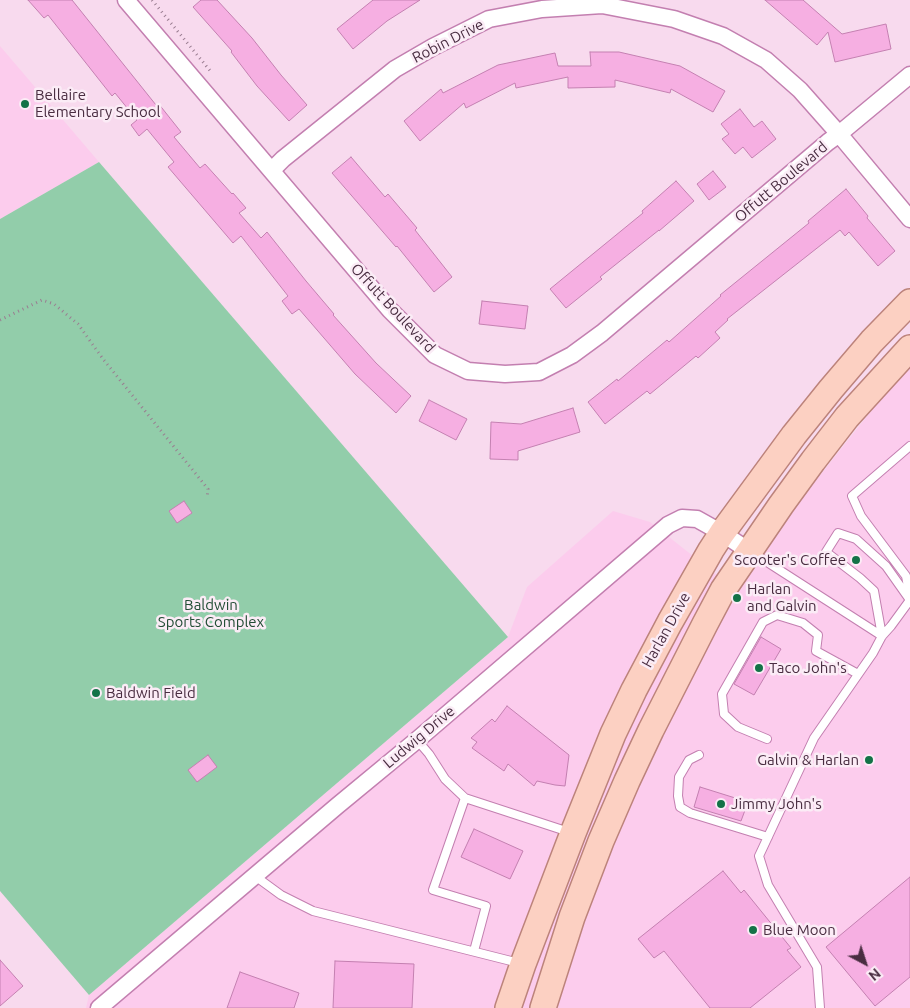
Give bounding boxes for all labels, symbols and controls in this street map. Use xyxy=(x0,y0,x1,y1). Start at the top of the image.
street label: Robin Drive xyxy=(409,15,487,67)
place label: Bellaire Elementary School xyxy=(35,86,161,121)
marker: Bellaire Elementary School xyxy=(19,98,31,110)
street label: Offutt Boulevard xyxy=(731,138,831,226)
street label: Offutt Boulevard xyxy=(347,260,439,356)
place label: Scooter's Coffee xyxy=(734,551,846,569)
marker: Scooter's Coffee xyxy=(850,554,862,566)
place label: Harlan and Galvin xyxy=(747,580,817,615)
street label: Harlan Drive xyxy=(638,589,694,671)
marker: Harlan and Galvin xyxy=(731,592,743,604)
park label: Baldwin Sports Complex xyxy=(158,596,264,631)
place label: Taco John's xyxy=(769,659,847,677)
marker: Taco John's xyxy=(753,662,765,674)
place label: Baldwin Field xyxy=(106,684,196,702)
marker: Baldwin Field xyxy=(90,687,102,699)
street label: Ludwig Drive xyxy=(380,702,458,772)
place label: Galvin & Harlan xyxy=(757,751,859,769)
marker: Galvin & Harlan xyxy=(863,754,875,766)
place label: Jimmy John's xyxy=(731,795,822,813)
marker: Jimmy John's xyxy=(715,798,727,810)
place label: Blue Moon xyxy=(763,921,836,939)
marker: Blue Moon xyxy=(747,924,759,936)
north arrow xyxy=(840,938,890,988)
text: N xyxy=(866,965,884,984)

